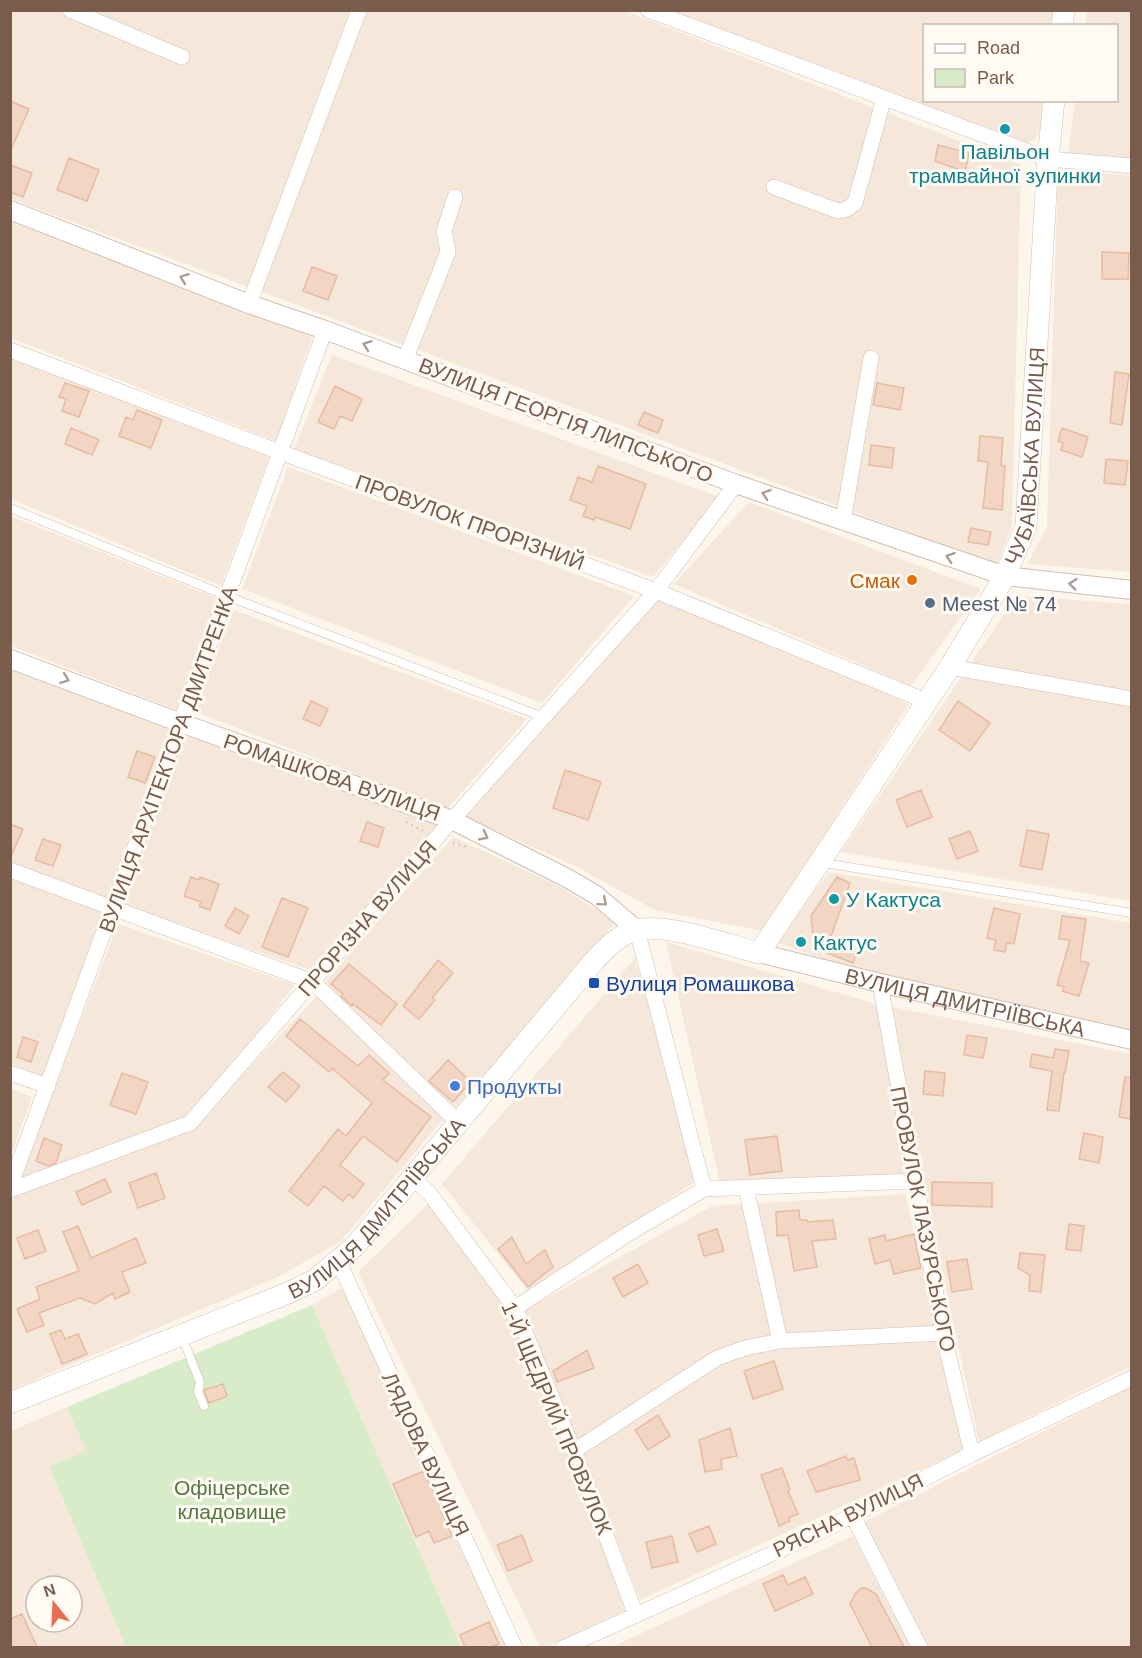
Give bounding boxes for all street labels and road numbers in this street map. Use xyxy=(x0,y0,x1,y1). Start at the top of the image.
street label: ЧУБАЇВСЬКА ВУЛИЦЯ xyxy=(1000,346,1048,568)
street label: ВУЛИЦЯ ГЕОРГІЯ ЛИПСЬКОГО xyxy=(416,353,716,487)
street label: ПРОВУЛОК ПРОРІЗНИЙ xyxy=(352,470,588,574)
street label: ВУЛИЦЯ АРХІТЕКТОРА ДМИТРЕНКА xyxy=(94,583,242,935)
street label: РОМАШКОВА ВУЛИЦЯ xyxy=(221,729,443,825)
street label: ПРОРІЗНА ВУЛИЦЯ xyxy=(293,836,441,1000)
street label: ВУЛИЦЯ ДМИТРІЇВСЬКА xyxy=(843,963,1087,1041)
street label: ПРОВУЛОК ЛАЗУРСЬКОГО xyxy=(886,1084,960,1354)
street label: ВУЛИЦЯ ДМИТРІЇВСЬКА xyxy=(284,1113,469,1303)
street label: 1-Й ЩЕДРИЙ ПРОВУЛОК xyxy=(497,1298,617,1539)
street label: ЛЯДОВА ВУЛИЦЯ xyxy=(378,1368,474,1540)
street label: РЯСНА ВУЛИЦЯ xyxy=(769,1469,927,1561)

